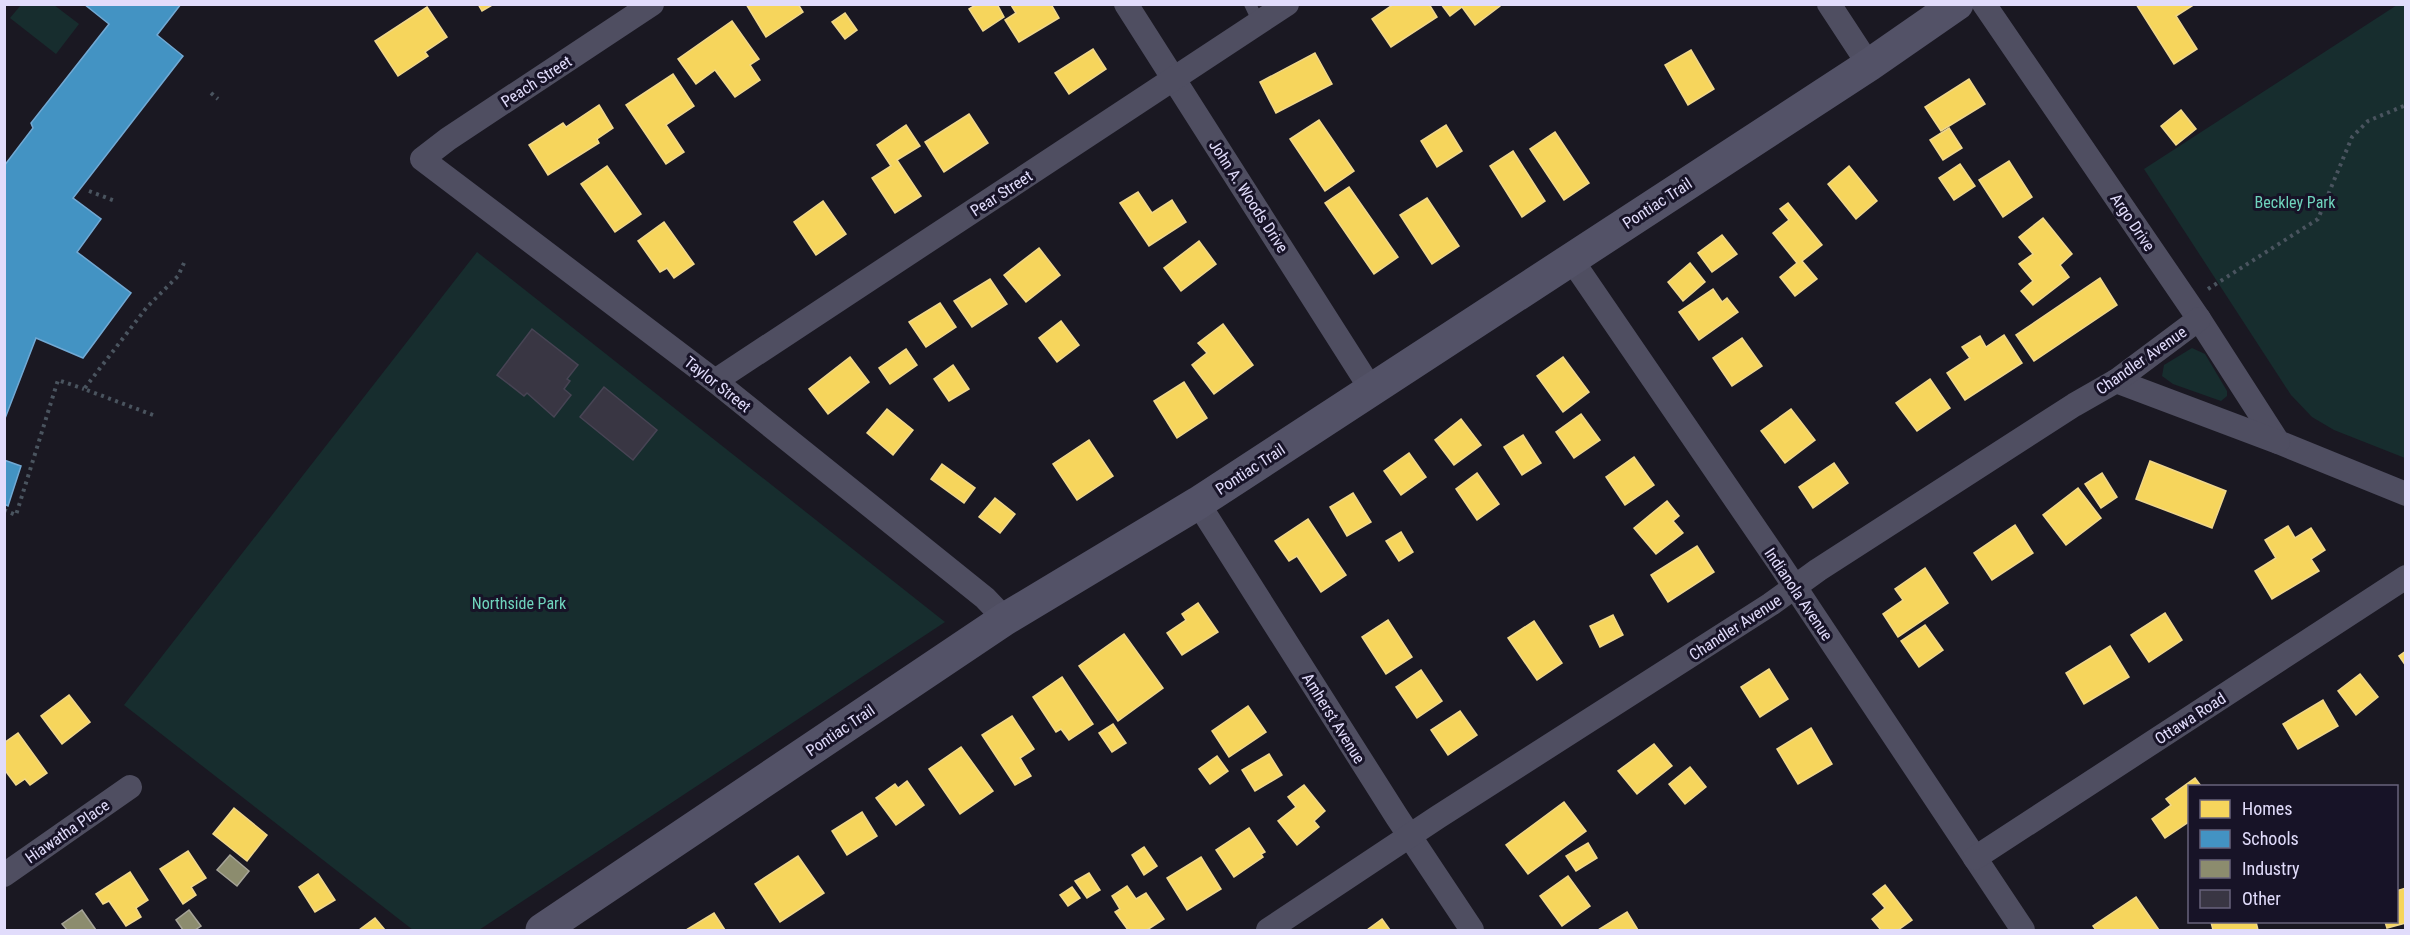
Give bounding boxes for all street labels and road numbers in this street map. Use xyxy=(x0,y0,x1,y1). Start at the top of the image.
street label: Peach Street xyxy=(497,51,575,111)
street label: John A. Woods Drive xyxy=(1205,136,1292,256)
street label: Pear Street xyxy=(967,166,1036,220)
street label: Pontiac Trail xyxy=(1619,174,1695,233)
street label: Argo Drive xyxy=(2106,190,2159,255)
street label: Chandler Avenue xyxy=(2092,322,2190,399)
street label: Taylor Street xyxy=(681,352,755,416)
street label: Pontiac Trail xyxy=(1212,440,1288,499)
street label: Indianola Avenue xyxy=(1761,544,1837,644)
street label: Chandler Avenue xyxy=(1686,591,1785,664)
street label: Amherst Avenue xyxy=(1298,669,1369,767)
street label: Ottawa Road xyxy=(2151,689,2229,748)
street label: Pontiac Trail xyxy=(802,701,878,760)
street label: Hiawatha Place xyxy=(22,795,113,867)

